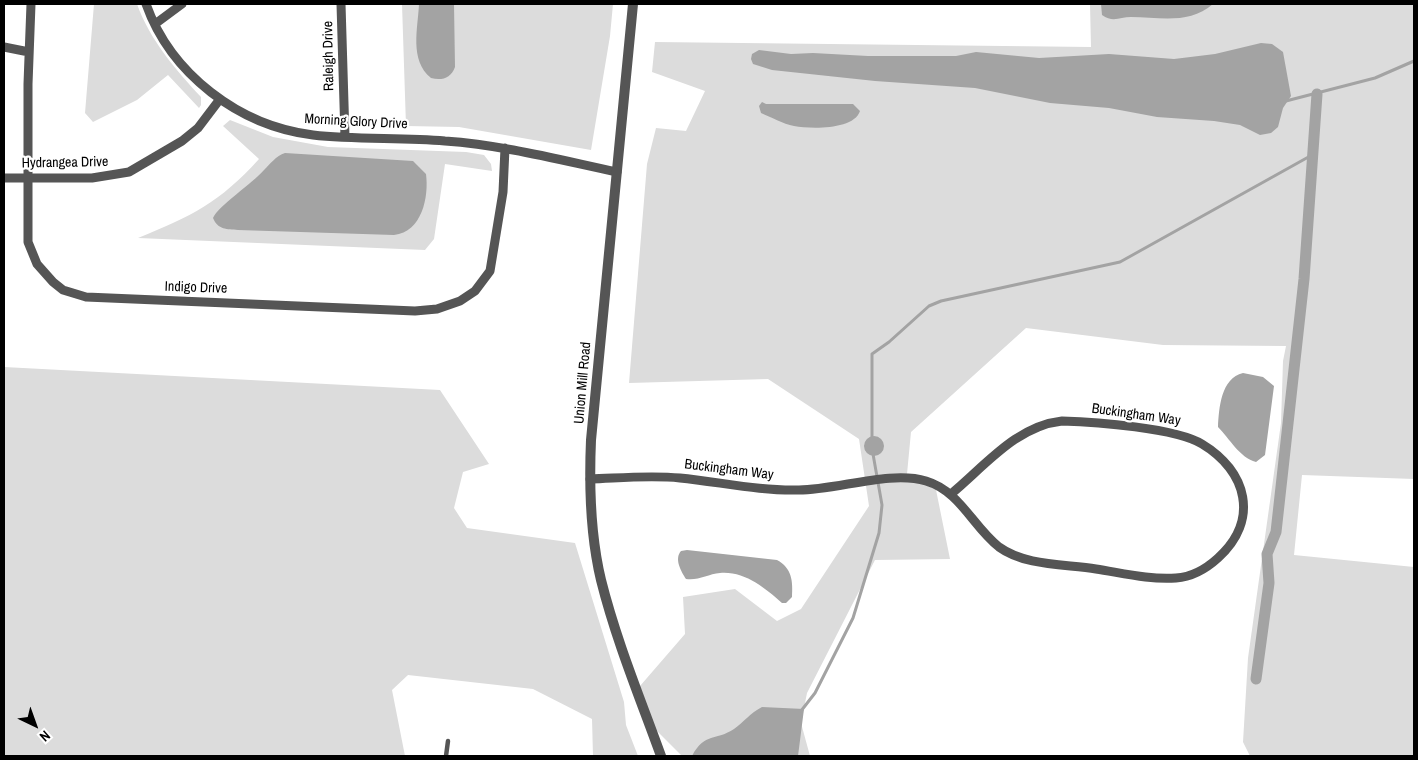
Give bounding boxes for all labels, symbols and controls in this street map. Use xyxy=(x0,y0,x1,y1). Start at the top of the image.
street label: Raleigh Drive xyxy=(320,21,338,91)
street label: Morning Glory Drive xyxy=(304,111,408,133)
street label: Hydrangea Drive xyxy=(21,154,109,172)
street label: Indigo Drive xyxy=(164,279,228,297)
street label: Union Mill Road xyxy=(571,341,595,425)
street label: Buckingham Way xyxy=(1090,400,1182,430)
street label: Buckingham Way xyxy=(684,456,774,484)
north arrow xyxy=(10,700,60,750)
text: N xyxy=(36,727,54,746)

